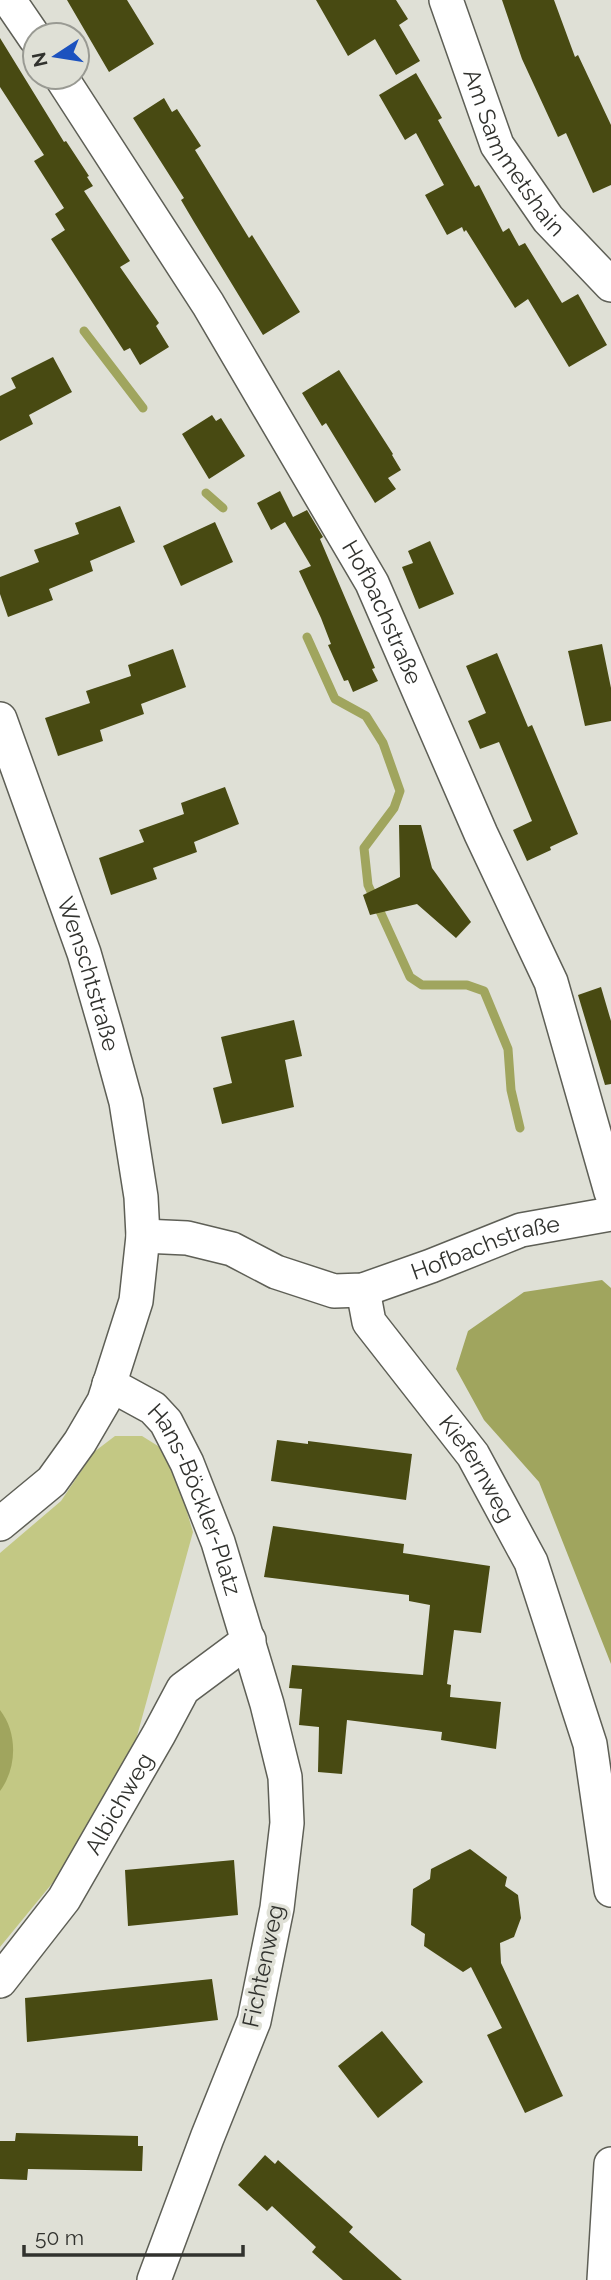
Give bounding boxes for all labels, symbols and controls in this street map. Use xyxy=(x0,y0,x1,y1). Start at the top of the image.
north arrow xyxy=(21,21,91,91)
text: N xyxy=(27,50,52,69)
street label: Am Sammetshain xyxy=(458,65,571,241)
street label: Hofbachstraße xyxy=(337,535,428,688)
street label: Wenschtstraße xyxy=(52,893,125,1054)
street label: Hofbachstraße xyxy=(407,1209,562,1285)
street label: Hans-Böckler-Platz xyxy=(143,1398,247,1598)
street label: Kiefernweg xyxy=(434,1409,521,1526)
street label: Albichweg xyxy=(79,1748,158,1859)
street label: Fichtenweg xyxy=(236,1902,289,2030)
scale bar xyxy=(24,2214,243,2258)
text: 50 m xyxy=(35,2225,84,2250)

